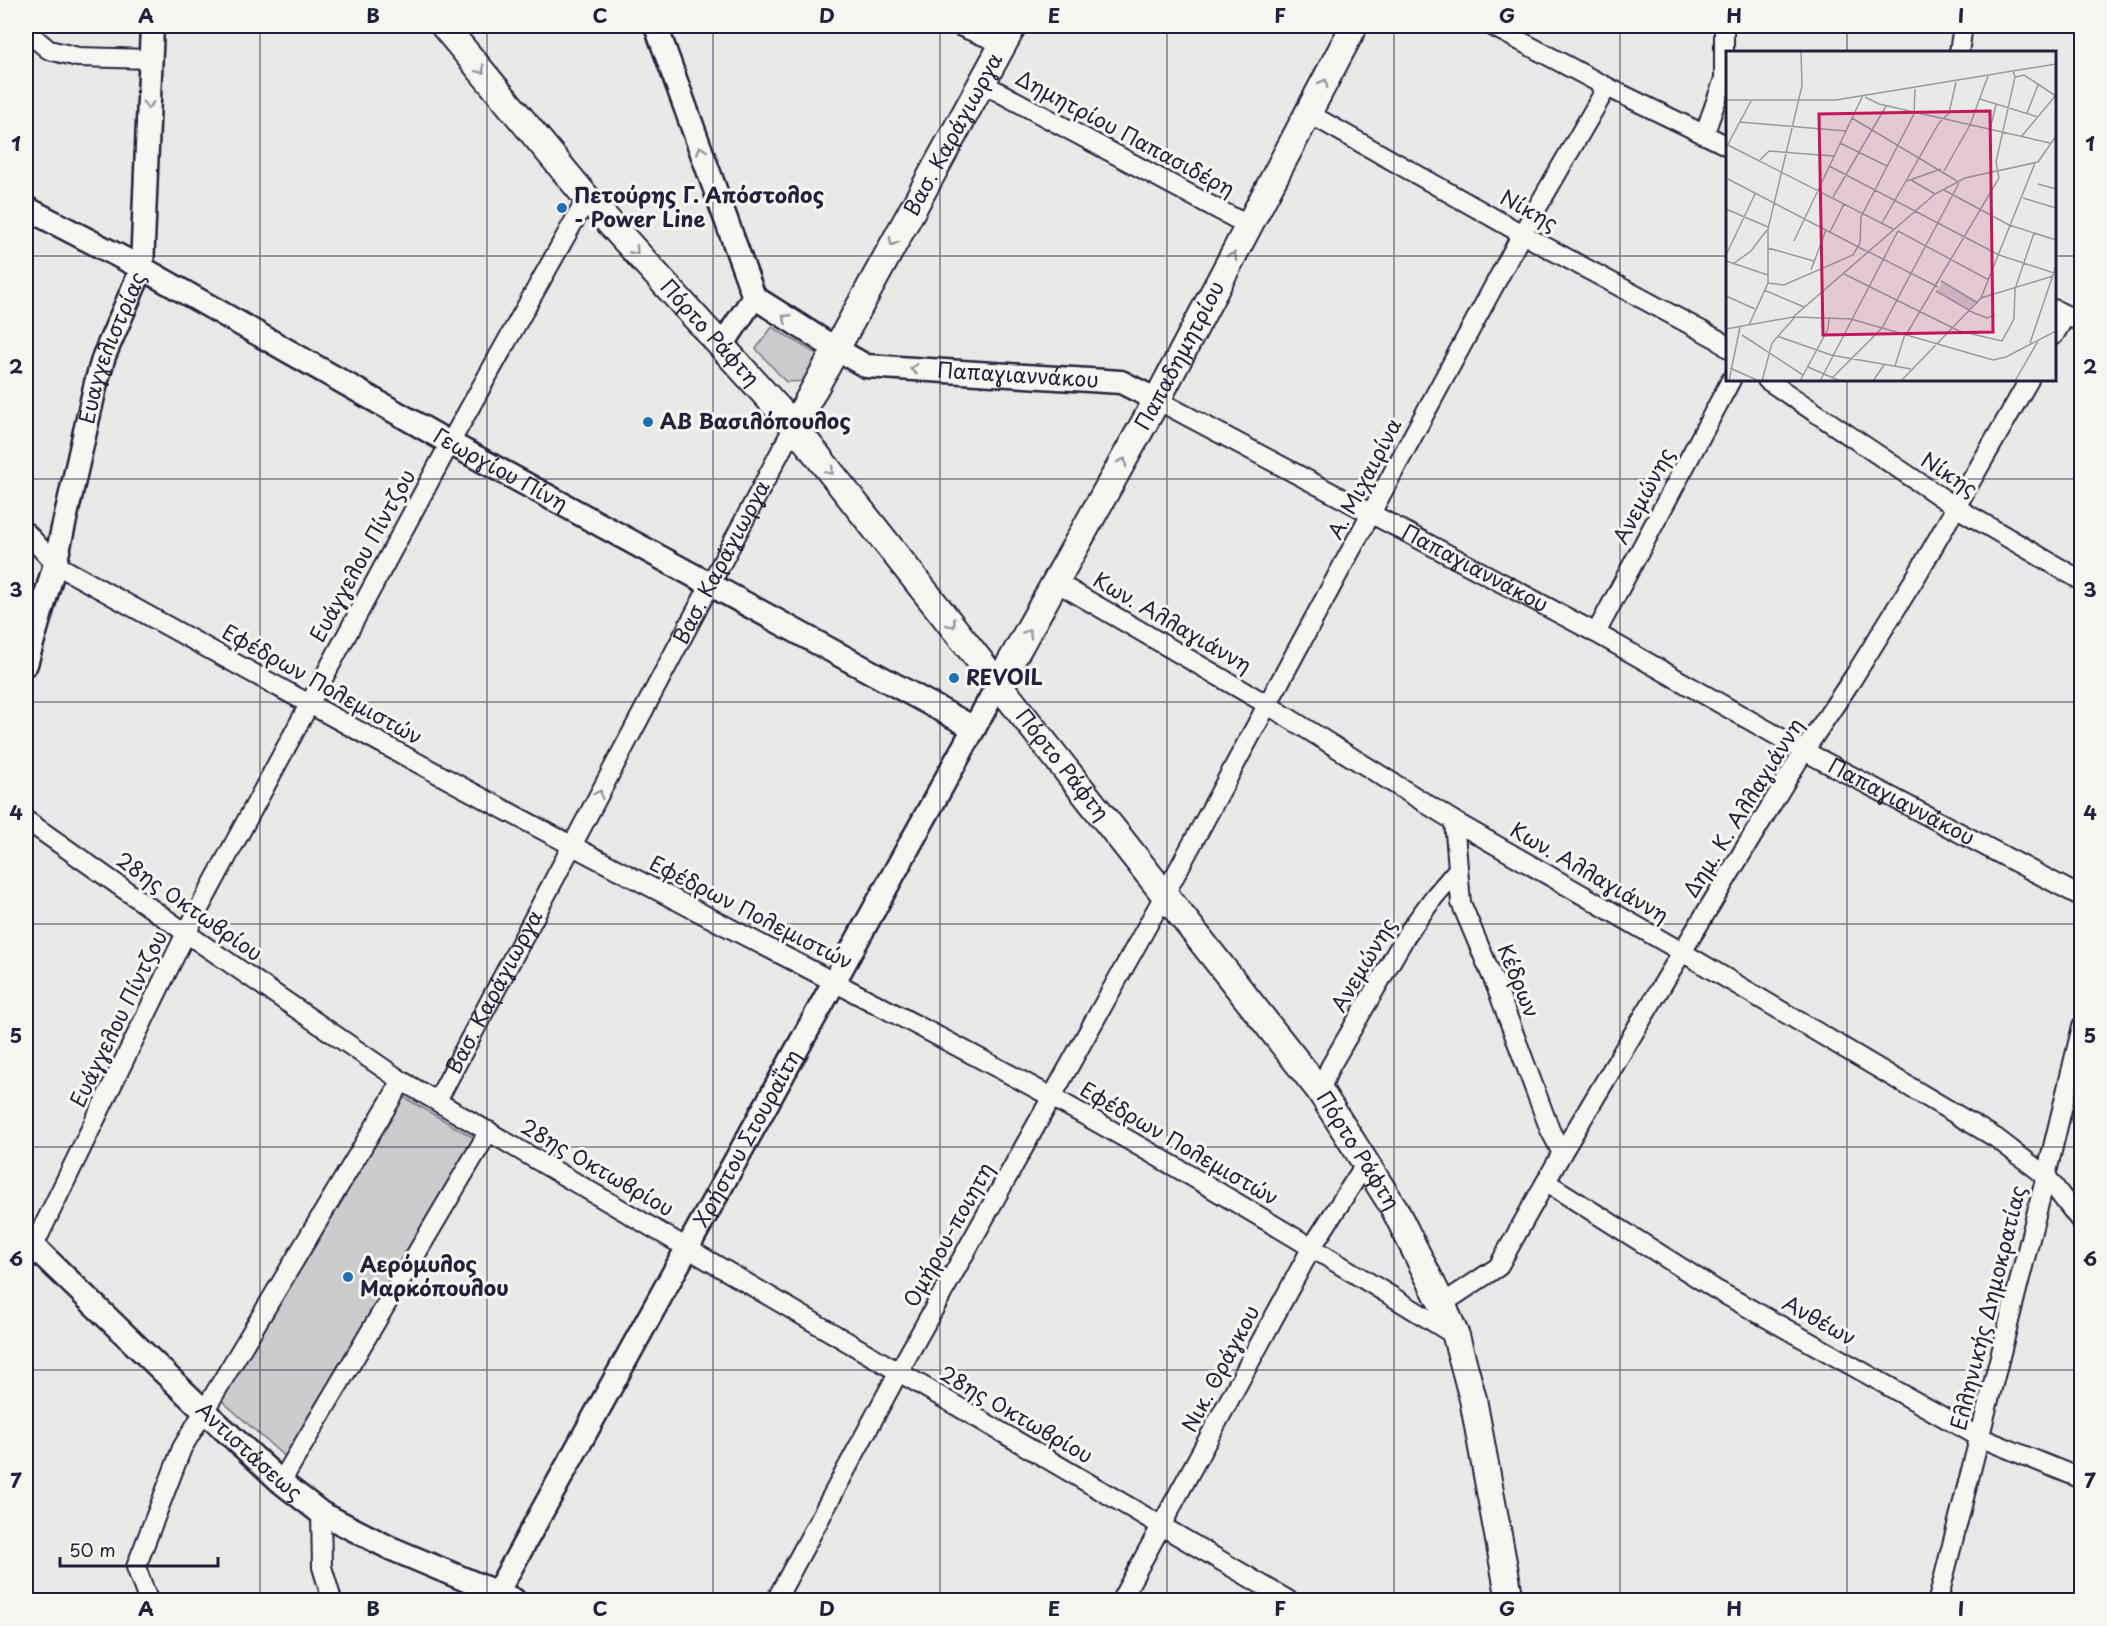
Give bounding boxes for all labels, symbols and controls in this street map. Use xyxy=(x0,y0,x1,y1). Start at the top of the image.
text: A xyxy=(138,0,154,30)
text: B xyxy=(366,0,380,30)
text: C xyxy=(592,0,608,30)
text: D xyxy=(819,0,835,30)
text: E xyxy=(1048,0,1060,30)
text: F xyxy=(1274,0,1286,30)
text: G xyxy=(1499,0,1515,30)
text: H xyxy=(1726,0,1742,30)
text: I xyxy=(1958,0,1964,30)
street label: Βασ. Καράγιωργα xyxy=(894,46,1009,221)
inset map xyxy=(1726,51,2056,381)
street label: Δημητρίου Παπασιδέρη xyxy=(1011,61,1241,204)
one-way arrow xyxy=(474,64,485,75)
one-way arrow xyxy=(1317,79,1328,90)
one-way arrow xyxy=(142,100,154,109)
text: 1 xyxy=(11,128,21,158)
text: 1 xyxy=(2085,128,2095,158)
one-way arrow xyxy=(695,145,708,155)
place label: Πετούρης Γ. Απόστολος - Power Line xyxy=(574,178,824,234)
street label: Νίκης xyxy=(1495,180,1565,238)
marker: Πετούρης Γ. Απόστολος - Power Line xyxy=(555,201,569,215)
one-way arrow xyxy=(889,236,900,247)
one-way arrow xyxy=(628,244,639,255)
one-way arrow xyxy=(1226,252,1237,262)
street label: Ευαγγελιστρίας xyxy=(69,266,153,427)
street label: Πόρτο Ράφτη xyxy=(654,271,768,392)
street label: Παπαδημητρίου xyxy=(1125,275,1231,435)
one-way arrow xyxy=(782,314,793,325)
text: 2 xyxy=(9,351,23,381)
text: 2 xyxy=(2083,351,2097,381)
street label: Παπαγιαννάκου xyxy=(936,353,1100,395)
one-way arrow xyxy=(909,362,918,375)
place label: ΑΒ Βασιλόπουλος xyxy=(660,404,851,436)
street label: Α. Μιχαιρίνα xyxy=(1318,412,1409,544)
marker: ΑΒ Βασιλόπουλος xyxy=(641,415,655,429)
street label: Γεωργίου Πίνη xyxy=(428,419,574,518)
street label: Ανεμώνης xyxy=(1603,441,1681,549)
street label: Νίκης xyxy=(1915,443,1985,504)
one-way arrow xyxy=(1116,458,1127,468)
street label: Ευάγγελου Πίντζου xyxy=(300,463,422,647)
one-way arrow xyxy=(823,465,834,476)
street label: Βασ. Καράγιωργα xyxy=(663,474,777,649)
street label: Παπαγιαννάκου xyxy=(1397,515,1555,619)
street label: Κων. Αλλαγιάννη xyxy=(1088,563,1258,680)
text: 3 xyxy=(9,574,23,604)
text: 3 xyxy=(2083,574,2097,604)
street label: Εφέδρων Πολεμιστών xyxy=(217,615,429,752)
one-way arrow xyxy=(944,617,955,628)
one-way arrow xyxy=(1021,628,1032,639)
place label: REVOIL xyxy=(966,660,1043,692)
marker: REVOIL xyxy=(947,671,961,685)
street label: Πόρτο Ράφτη xyxy=(1009,701,1118,827)
street label: Δημ. Κ. Αλλαγιάννη xyxy=(1674,711,1810,903)
street label: Παπαγιαννάκου xyxy=(1823,749,1981,852)
one-way arrow xyxy=(592,790,603,800)
text: 4 xyxy=(9,797,23,827)
text: 4 xyxy=(2083,797,2097,827)
street label: Κων. Αλλαγιάννη xyxy=(1505,813,1675,930)
street label: 28ης Οκτωβρίου xyxy=(110,843,270,968)
street label: Εφέδρων Πολεμιστών xyxy=(645,846,859,976)
street label: Βασ. Καράγιωργα xyxy=(436,903,549,1079)
street label: Ανεμώνης xyxy=(1321,911,1403,1017)
street label: Ευάγγελου Πίντζου xyxy=(60,924,174,1112)
street label: Κέδρων xyxy=(1491,939,1549,1022)
text: 5 xyxy=(10,1020,22,1050)
text: 5 xyxy=(2084,1020,2096,1050)
street label: Χρήστου Στουραΐτη xyxy=(684,1043,808,1232)
street label: Εφέδρων Πολεμιστών xyxy=(1075,1072,1285,1212)
street label: Πόρτο Ράφτη xyxy=(1310,1084,1409,1215)
street label: 28ης Οκτωβρίου xyxy=(515,1109,681,1223)
street label: Ομήρου-ποιητη xyxy=(894,1156,1000,1312)
street label: Ελληνικής Δημοκρατίας xyxy=(1941,1181,2033,1433)
text: 6 xyxy=(9,1243,23,1273)
text: 6 xyxy=(2083,1243,2097,1273)
place label: Αερόμυλος Μαρκόπουλου xyxy=(360,1247,509,1303)
marker: Αερόμυλος Μαρκόπουλου xyxy=(341,1270,355,1284)
street label: Ανθέων xyxy=(1777,1286,1863,1353)
street label: Νικ. Θράγκου xyxy=(1172,1299,1266,1437)
street label: 28ης Οκτωβρίου xyxy=(934,1356,1100,1470)
street label: Αντιστάσεως xyxy=(190,1393,310,1507)
text: 7 xyxy=(10,1465,22,1495)
text: 7 xyxy=(2084,1465,2096,1495)
scale bar xyxy=(60,1530,218,1568)
text: 50 m xyxy=(69,1536,116,1563)
text: A xyxy=(138,1593,154,1623)
text: B xyxy=(366,1593,380,1623)
text: C xyxy=(592,1593,608,1623)
text: D xyxy=(819,1593,835,1623)
text: E xyxy=(1048,1593,1060,1623)
text: F xyxy=(1274,1593,1286,1623)
text: G xyxy=(1499,1593,1515,1623)
text: H xyxy=(1726,1593,1742,1623)
text: I xyxy=(1958,1593,1964,1623)

